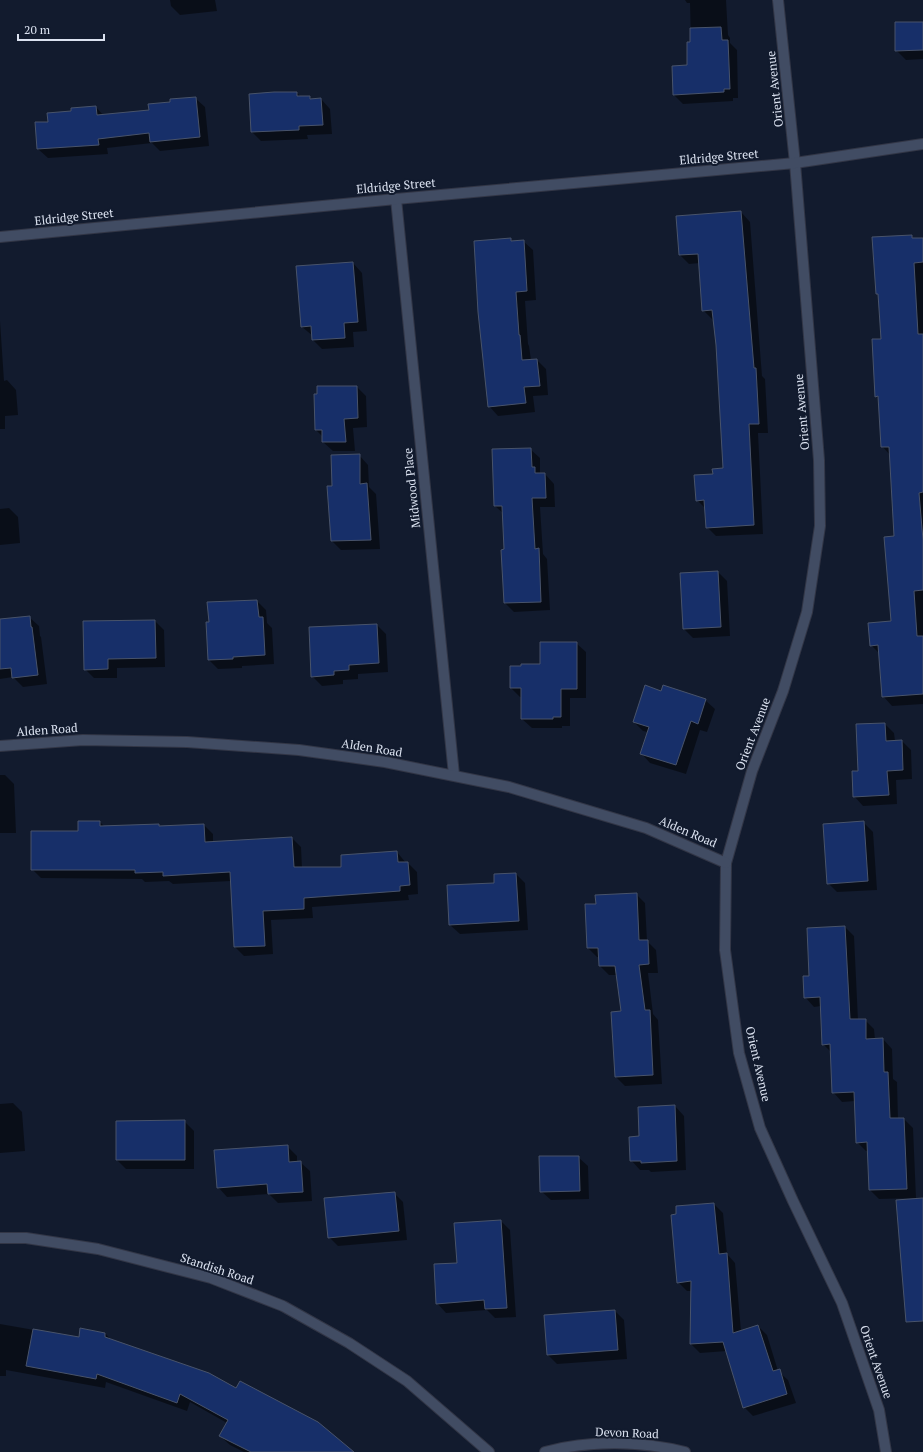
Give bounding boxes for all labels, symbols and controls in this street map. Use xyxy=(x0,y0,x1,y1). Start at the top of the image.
scale bar xyxy=(18,16,104,42)
text: 20 m xyxy=(24,22,51,37)
street label: Orient Avenue xyxy=(763,50,786,128)
street label: Eldridge Street xyxy=(679,146,760,167)
street label: Eldridge Street xyxy=(356,175,437,196)
street label: Eldridge Street xyxy=(34,205,115,228)
street label: Orient Avenue xyxy=(791,373,812,451)
street label: Midwood Place xyxy=(400,447,423,529)
street label: Orient Avenue xyxy=(732,695,773,772)
street label: Alden Road xyxy=(16,720,78,739)
street label: Alden Road xyxy=(341,735,404,760)
street label: Alden Road xyxy=(657,813,720,851)
street label: Orient Avenue xyxy=(743,1025,774,1103)
street label: Standish Road xyxy=(179,1250,256,1288)
street label: Orient Avenue xyxy=(857,1323,896,1401)
street label: Devon Road xyxy=(595,1424,659,1441)

